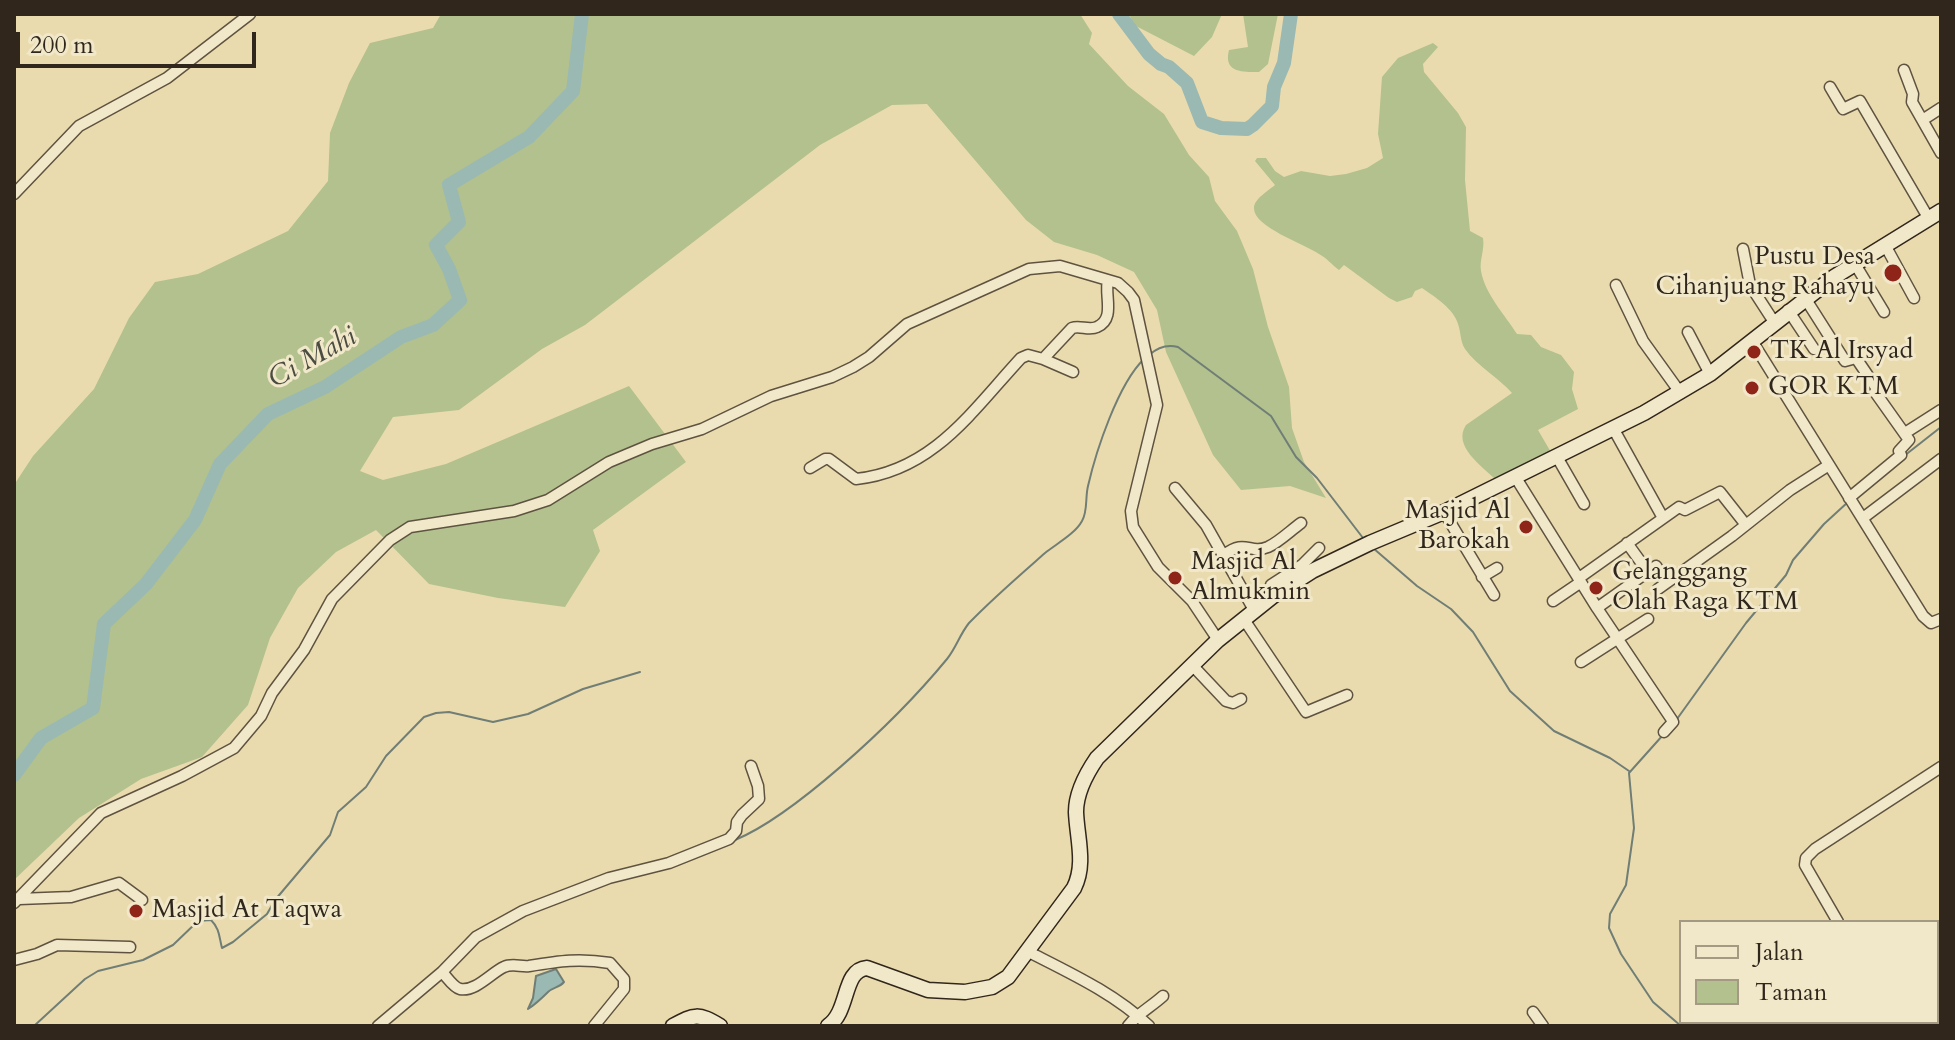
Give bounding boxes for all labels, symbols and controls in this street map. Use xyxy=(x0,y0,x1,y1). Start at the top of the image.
scale bar xyxy=(20,16,260,66)
text: 200 m xyxy=(30,29,94,62)
place label: Pustu Desa Cihanjuang Rahayu xyxy=(1656,242,1875,304)
marker: Pustu Desa Cihanjuang Rahayu xyxy=(1882,262,1904,284)
water label: Ci Mahi xyxy=(263,321,363,397)
place label: TK Al Irsyad xyxy=(1770,336,1913,368)
marker: TK Al Irsyad xyxy=(1745,343,1763,361)
place label: GOR KTM xyxy=(1768,372,1899,404)
marker: GOR KTM xyxy=(1743,379,1761,397)
place label: Masjid Al Barokah xyxy=(1405,496,1510,558)
marker: Masjid Al Barokah xyxy=(1517,518,1535,536)
place label: Masjid Al Almukmin xyxy=(1191,547,1310,608)
place label: Gelanggang Olah Raga KTM xyxy=(1612,557,1799,618)
marker: Masjid Al Almukmin xyxy=(1166,569,1184,587)
marker: Gelanggang Olah Raga KTM xyxy=(1587,579,1605,597)
place label: Masjid At Taqwa xyxy=(152,895,342,927)
marker: Masjid At Taqwa xyxy=(127,902,145,920)
legend xyxy=(1679,920,1939,1024)
text: Jalan xyxy=(1755,936,1804,969)
text: Taman xyxy=(1755,976,1827,1009)

